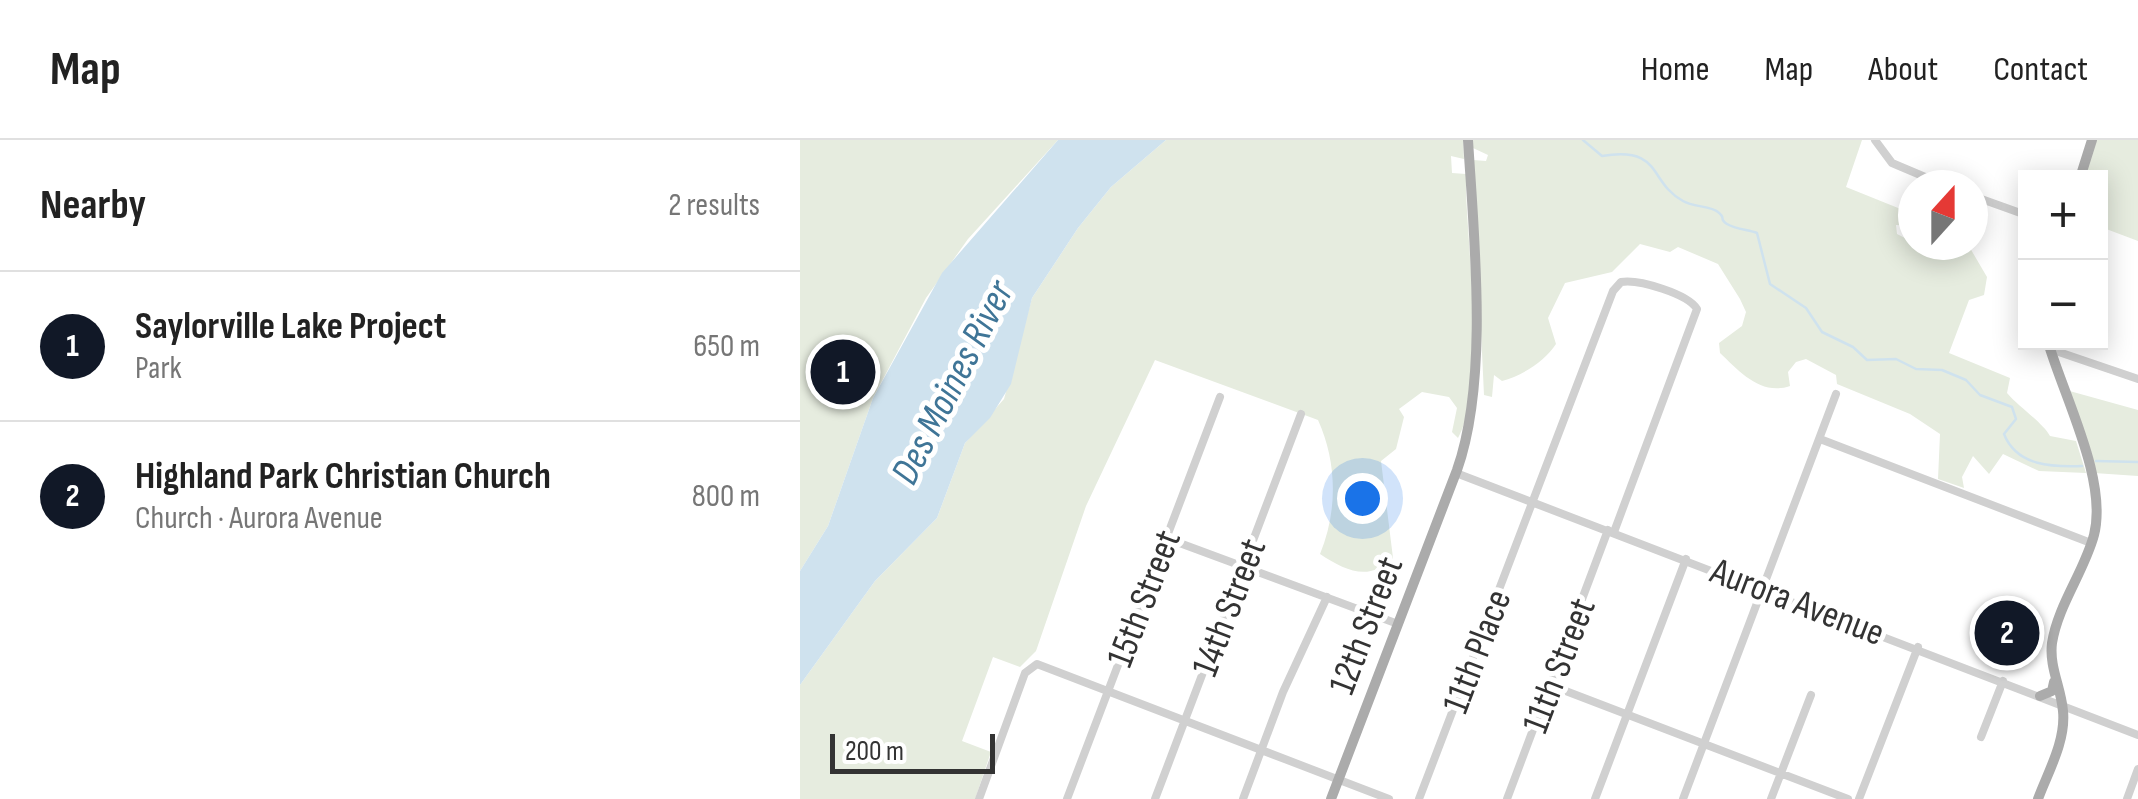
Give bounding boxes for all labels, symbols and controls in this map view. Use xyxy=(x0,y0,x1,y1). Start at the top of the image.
text: Map xyxy=(50,41,121,98)
text: Home xyxy=(1641,48,1710,91)
text: Map xyxy=(1765,48,1813,91)
text: About xyxy=(1868,48,1938,91)
text: Contact xyxy=(1993,48,2088,91)
north arrow xyxy=(1898,170,1988,260)
map controls xyxy=(2018,170,2108,350)
button: + xyxy=(2018,170,2108,260)
text: Nearby xyxy=(40,180,146,231)
text: 2 results xyxy=(668,186,760,225)
button: − xyxy=(2018,260,2108,350)
water label: Des Moines River xyxy=(881,272,1025,493)
text: Saylorville Lake Project xyxy=(135,304,446,349)
text: 1 xyxy=(66,327,79,366)
text: 650 m xyxy=(693,327,760,366)
pin: 1 xyxy=(810,334,876,410)
text: Park xyxy=(135,349,182,388)
text: Highland Park Christian Church xyxy=(135,454,551,499)
your location xyxy=(1337,473,1388,524)
text: 2 xyxy=(65,477,80,516)
text: 800 m xyxy=(692,477,760,516)
text: Church · Aurora Avenue xyxy=(135,499,383,538)
street label: 15th Street xyxy=(1098,524,1191,673)
street label: 14th Street xyxy=(1183,533,1276,682)
street label: Aurora Avenue xyxy=(1703,548,1891,656)
street label: 12th Street xyxy=(1320,551,1413,701)
street label: 11th Place xyxy=(1433,584,1521,719)
street label: 11th Street xyxy=(1513,592,1606,739)
pin: 2 xyxy=(1974,596,2040,670)
scale bar xyxy=(830,729,995,774)
text: 200 m xyxy=(845,735,904,768)

